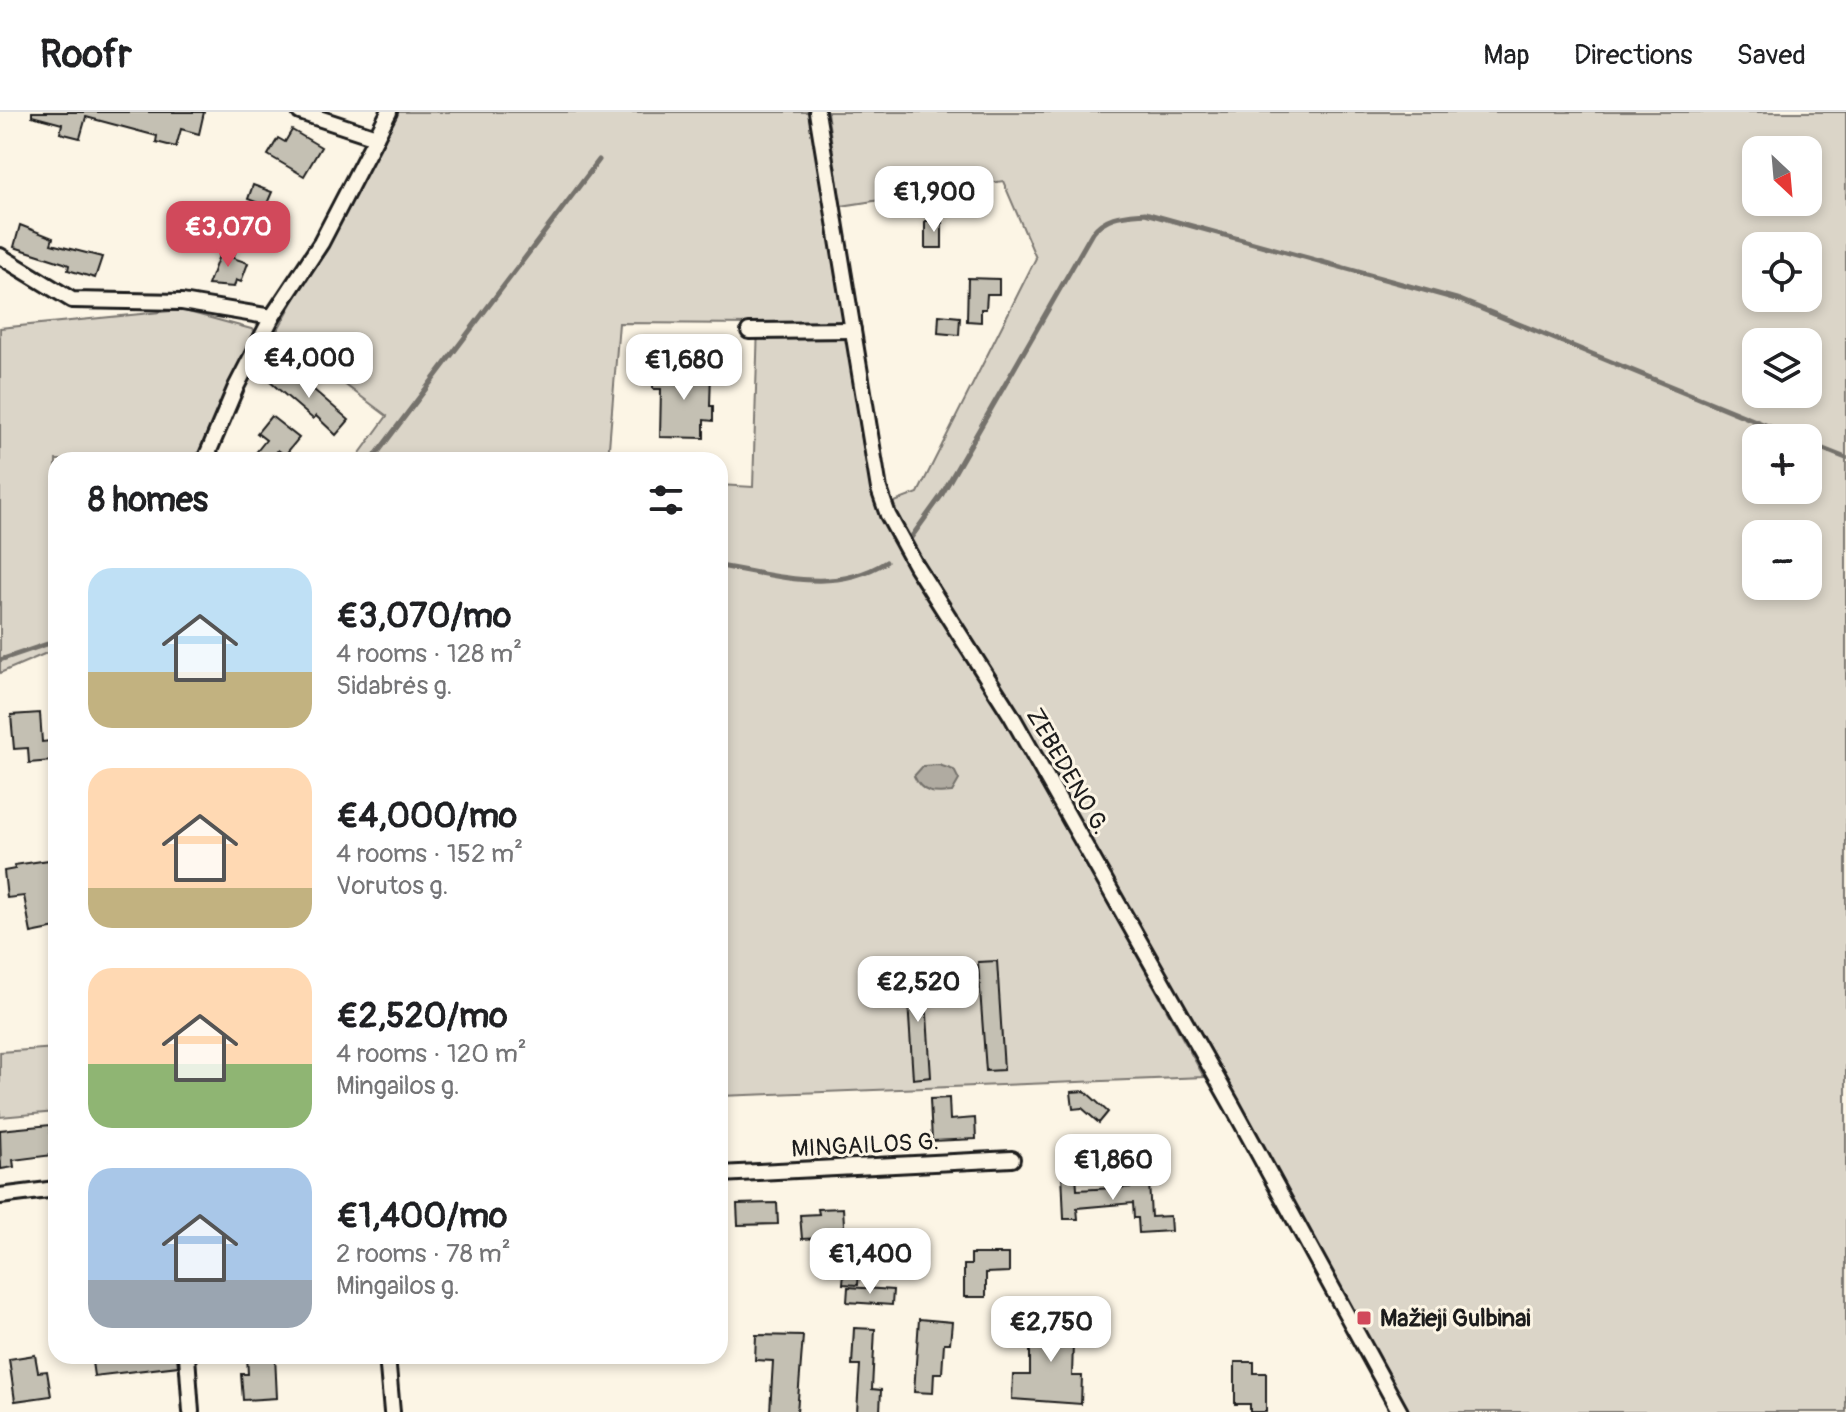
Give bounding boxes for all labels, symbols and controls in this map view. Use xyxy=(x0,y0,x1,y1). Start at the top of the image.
text: Roofr xyxy=(40,31,132,79)
text: Map xyxy=(1483,38,1530,73)
text: Directions xyxy=(1574,38,1693,73)
text: Saved xyxy=(1737,38,1806,73)
north arrow xyxy=(1742,136,1822,216)
map controls xyxy=(1742,136,1822,600)
pin: €1,900 xyxy=(869,166,999,234)
text: €1,900 xyxy=(893,176,975,208)
pin: €3,070 xyxy=(163,201,293,269)
text: €3,070 xyxy=(184,211,272,243)
button: locate xyxy=(1742,232,1822,312)
button: layers xyxy=(1742,328,1822,408)
pin: €4,000 xyxy=(244,332,374,400)
pin: €1,680 xyxy=(619,334,749,402)
text: €4,000 xyxy=(263,342,355,374)
text: €1,680 xyxy=(644,344,724,376)
button: + xyxy=(1742,424,1822,504)
icon: filters xyxy=(644,478,688,522)
text: 8 homes xyxy=(88,479,208,522)
button: − xyxy=(1742,520,1822,600)
text: €3,070/mo xyxy=(336,595,511,638)
icon: home xyxy=(152,600,248,696)
text: 4 rooms · 128 m² xyxy=(336,638,522,670)
text: Sidabrės g. xyxy=(336,670,453,702)
street label: ZEBEDENO G. xyxy=(1020,703,1115,839)
text: €4,000/mo xyxy=(336,795,517,838)
icon: home xyxy=(152,800,248,896)
text: 4 rooms · 152 m² xyxy=(336,838,523,870)
text: Vorutos g. xyxy=(336,870,448,902)
pin: €2,520 xyxy=(853,956,983,1024)
text: €2,520 xyxy=(876,966,960,998)
text: €2,520/mo xyxy=(336,995,507,1038)
icon: home xyxy=(152,1000,248,1096)
text: 4 rooms · 120 m² xyxy=(336,1038,527,1070)
text: Mingailos g. xyxy=(336,1070,460,1102)
street label: MINGAILOS G. xyxy=(791,1127,940,1164)
pin: €1,860 xyxy=(1048,1134,1178,1202)
text: €1,860 xyxy=(1073,1144,1153,1176)
text: €1,400/mo xyxy=(336,1195,507,1238)
icon: home xyxy=(152,1200,248,1296)
pin: €1,400 xyxy=(805,1228,935,1296)
text: 2 rooms · 78 m² xyxy=(336,1238,511,1270)
text: €1,400 xyxy=(828,1238,912,1270)
text: Mingailos g. xyxy=(336,1270,460,1302)
pin: €2,750 xyxy=(986,1296,1116,1364)
place label: Mažieji Gulbinai xyxy=(1380,1304,1531,1333)
text: €2,750 xyxy=(1009,1306,1093,1338)
marker: Mažieji Gulbinai xyxy=(1355,1309,1373,1327)

